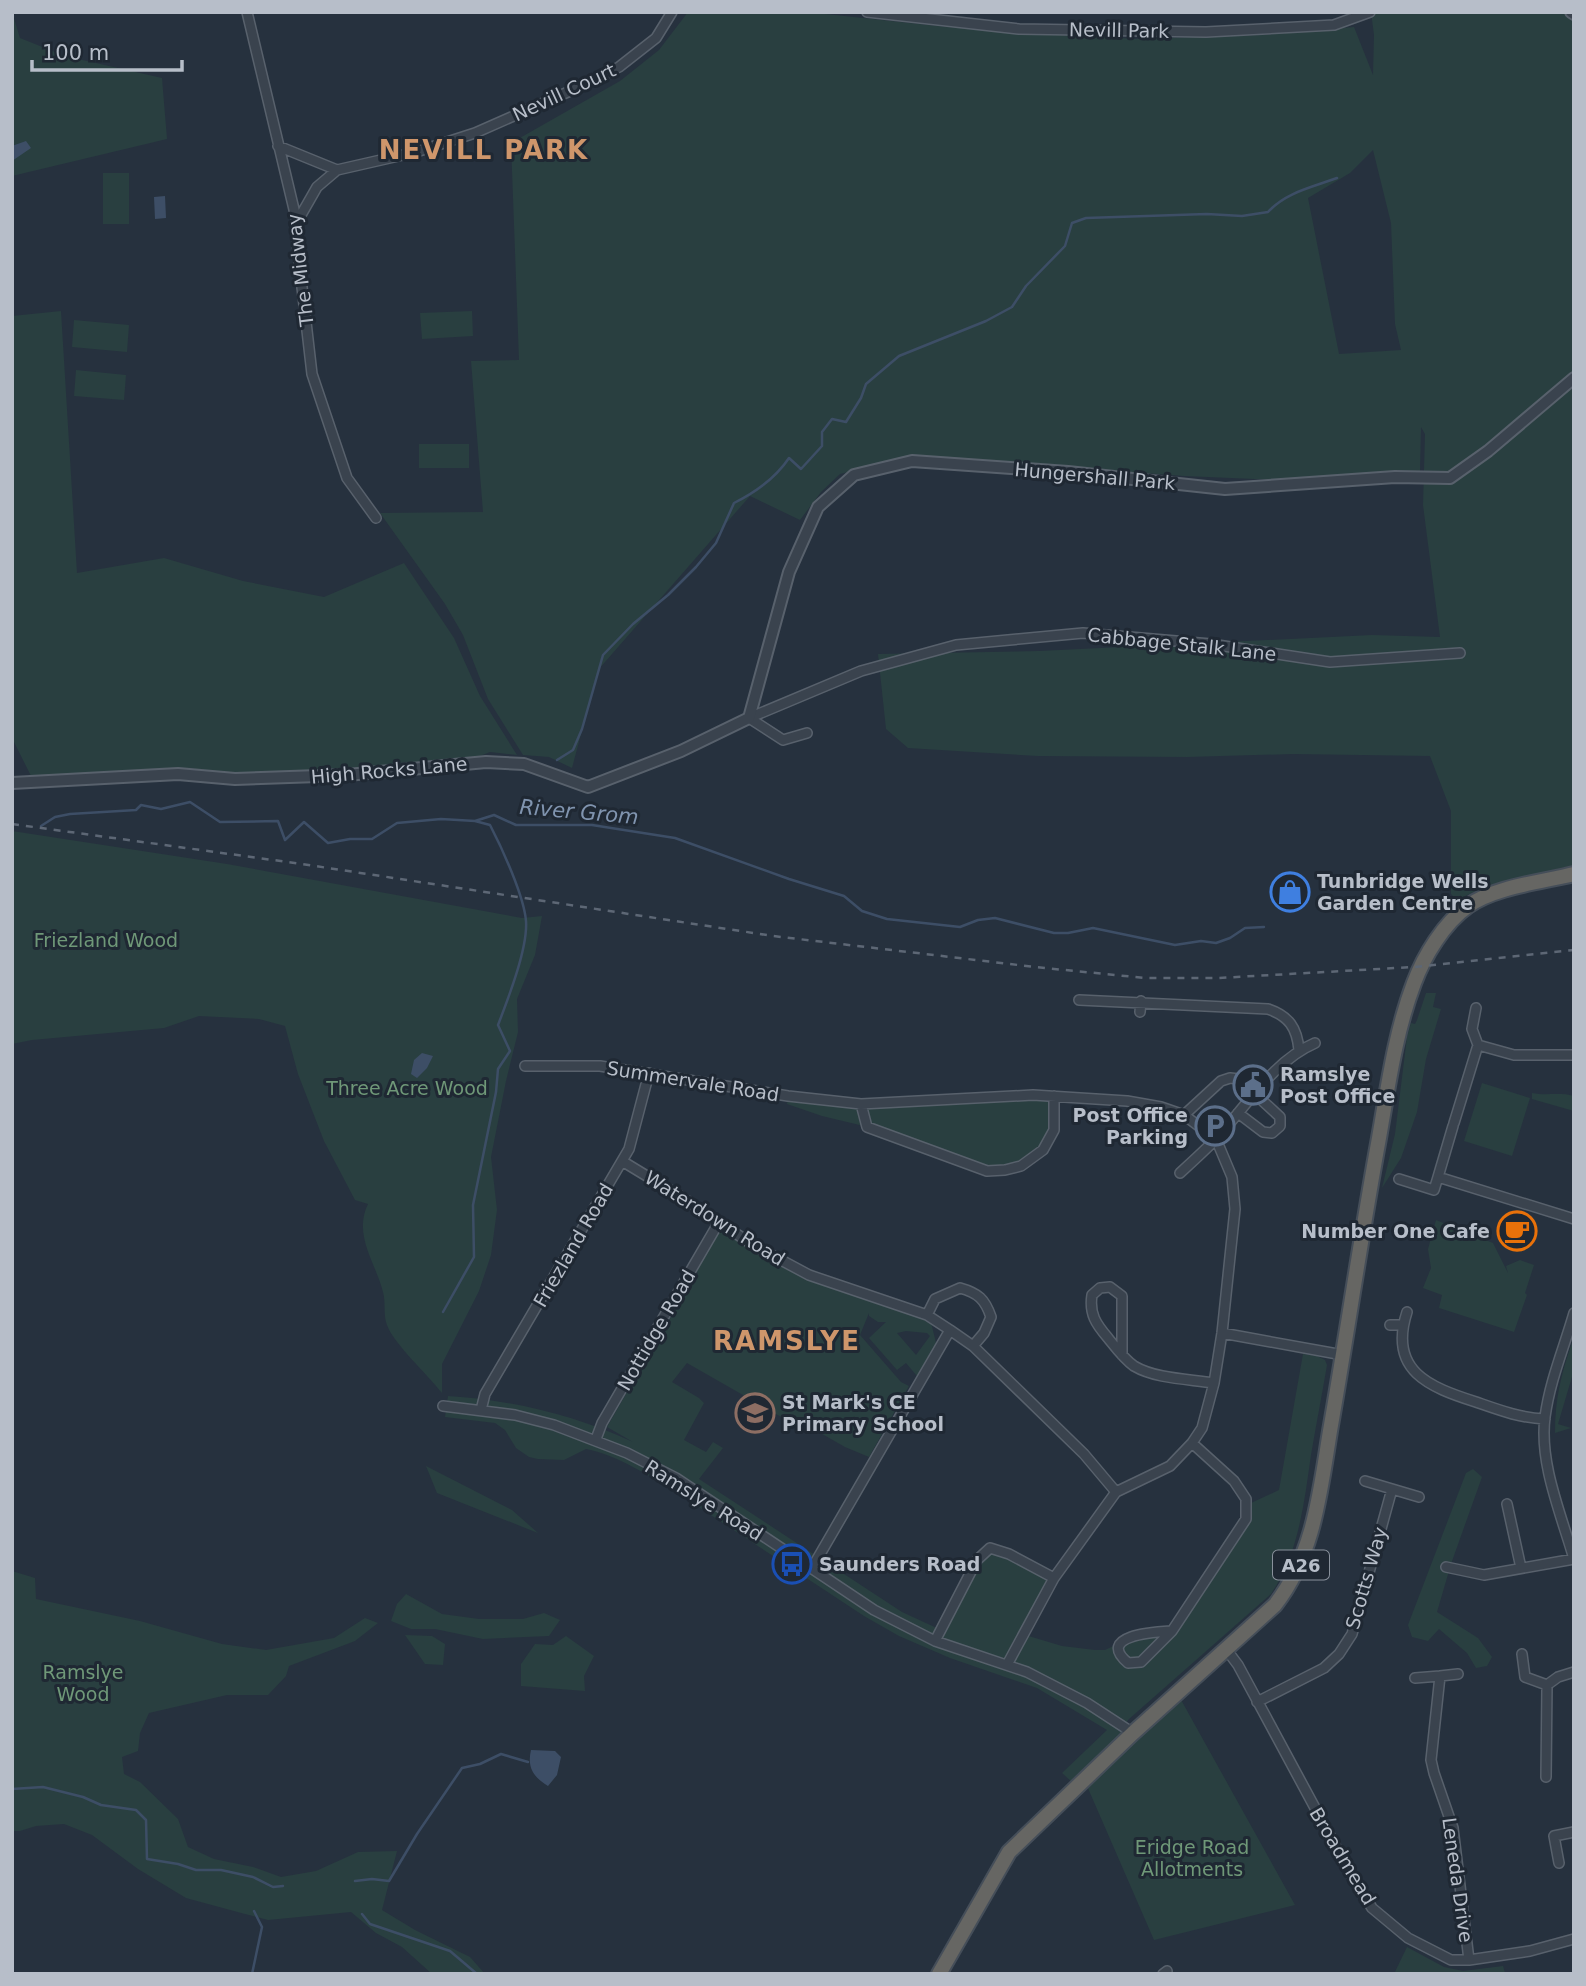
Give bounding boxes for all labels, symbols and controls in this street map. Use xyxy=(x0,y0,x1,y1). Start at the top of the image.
street label: Nevill Park xyxy=(1069,18,1169,42)
scale bar xyxy=(32,28,182,72)
text: 100 m xyxy=(42,41,109,65)
street label: Nevill Court xyxy=(509,59,619,125)
district label: NEVILL PARK xyxy=(379,135,589,165)
street label: The Midway xyxy=(282,212,318,329)
street label: Hungershall Park xyxy=(1014,458,1176,494)
street label: Cabbage Stalk Lane xyxy=(1086,623,1278,665)
street label: High Rocks Lane xyxy=(310,752,468,788)
water label: River Grom xyxy=(519,795,639,829)
place label: Tunbridge Wells Garden Centre xyxy=(1317,870,1489,914)
shop icon: Tunbridge Wells Garden Centre xyxy=(1269,871,1311,913)
park label: Friezland Wood xyxy=(34,929,178,951)
street label: Summervale Road xyxy=(605,1057,781,1105)
place label: Ramslye Post Office xyxy=(1280,1063,1395,1107)
public building icon: Ramslye Post Office xyxy=(1232,1064,1274,1106)
park label: Three Acre Wood xyxy=(325,1077,488,1099)
place label: Post Office Parking xyxy=(1073,1104,1188,1148)
parking icon: Post Office Parking xyxy=(1194,1105,1236,1147)
street label: Waterdown Road xyxy=(641,1166,789,1270)
street label: Friezland Road xyxy=(529,1179,617,1311)
cafe icon: Number One Cafe xyxy=(1496,1210,1538,1252)
place label: Number One Cafe xyxy=(1301,1220,1490,1242)
street label: Nottidge Road xyxy=(613,1266,699,1394)
district label: RAMSLYE xyxy=(713,1326,861,1356)
place label: St Mark's CE Primary School xyxy=(782,1391,944,1435)
school or university icon: St Mark's CE Primary School xyxy=(734,1392,776,1434)
street label: Ramslye Road xyxy=(641,1455,767,1545)
street label: Scotts Way xyxy=(1341,1524,1391,1632)
bus stop icon: Saunders Road xyxy=(771,1543,813,1585)
road number: A26 xyxy=(1273,1550,1329,1580)
place label: Saunders Road xyxy=(819,1553,980,1575)
park label: Ramslye Wood xyxy=(42,1661,124,1705)
street label: Broadmead xyxy=(1305,1803,1381,1909)
street label: Leneda Drive xyxy=(1438,1816,1478,1944)
park label: Eridge Road Allotments xyxy=(1135,1836,1249,1880)

